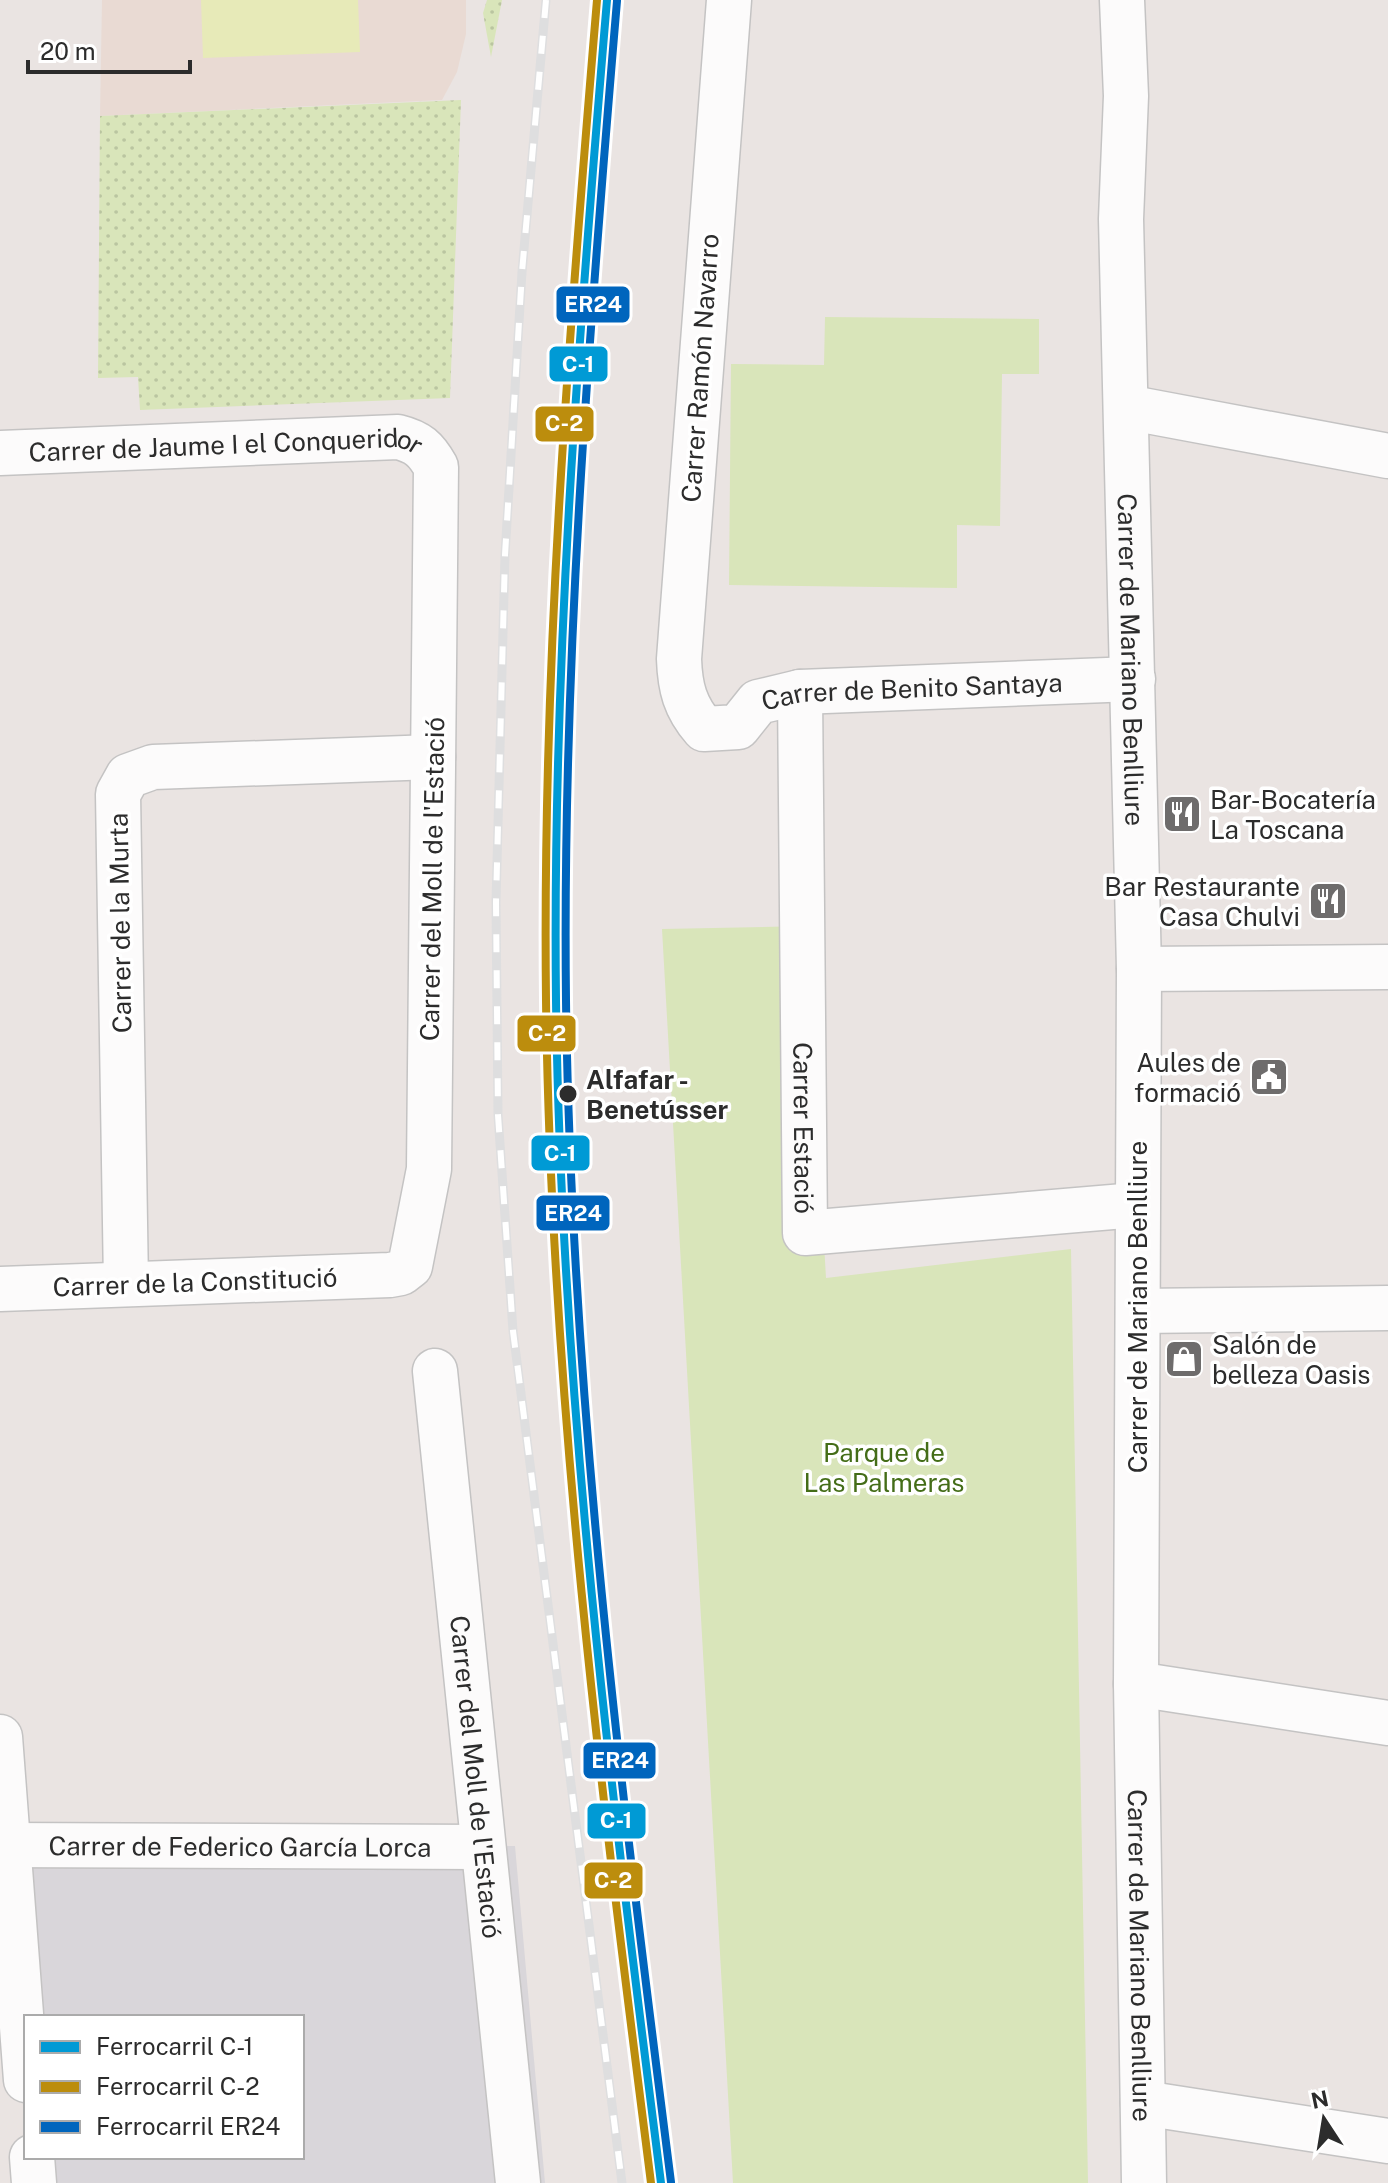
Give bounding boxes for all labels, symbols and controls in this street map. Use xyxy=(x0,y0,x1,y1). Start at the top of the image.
scale bar xyxy=(28,24,190,74)
text: 20 m xyxy=(40,37,96,65)
street label: Carrer Ramón Navarro xyxy=(675,233,725,503)
line badge: ER24 xyxy=(555,285,631,324)
text: ER24 xyxy=(564,291,622,317)
line badge: C-1 xyxy=(548,345,609,383)
text: C-1 xyxy=(562,351,594,377)
line badge: C-2 xyxy=(534,405,595,443)
text: C-2 xyxy=(545,410,583,436)
street label: Carrer de Jaume I el Conqueridor xyxy=(28,422,429,467)
street label: Carrer de Mariano Benlliure xyxy=(1112,493,1151,826)
street label: Carrer de Benito Santaya xyxy=(758,666,1063,716)
street label: Carrer del Moll de l'Estació xyxy=(414,717,450,1041)
place label: Bar-Bocatería La Toscana xyxy=(1210,784,1376,845)
restaurant icon: Bar-Bocatería La Toscana xyxy=(1161,793,1203,835)
street label: Carrer de la Murta xyxy=(103,813,137,1033)
place label: Bar Restaurante Casa Chulvi xyxy=(1104,871,1300,932)
restaurant icon: Bar Restaurante Casa Chulvi xyxy=(1307,880,1349,922)
line badge: C-2 xyxy=(516,1014,577,1053)
text: C-2 xyxy=(528,1020,566,1046)
street label: Carrer Estació xyxy=(788,1042,820,1214)
place label: Aules de formació xyxy=(1134,1047,1241,1108)
public building icon: Aules de formació xyxy=(1248,1056,1290,1098)
place label: Alfafar - Benetússer xyxy=(586,1064,728,1125)
marker: Alfafar - Benetússer xyxy=(557,1083,579,1105)
line badge: C-1 xyxy=(530,1134,591,1172)
text: C-1 xyxy=(544,1140,576,1166)
street label: Carrer de Mariano Benlliure xyxy=(1122,1141,1153,1473)
line badge: ER24 xyxy=(535,1194,611,1232)
text: ER24 xyxy=(544,1200,602,1226)
street label: Carrer de la Constitució xyxy=(52,1262,338,1302)
place label: Salón de belleza Oasis xyxy=(1212,1329,1371,1390)
shop icon: Salón de belleza Oasis xyxy=(1163,1338,1205,1380)
park label: Parque de Las Palmeras xyxy=(804,1437,964,1498)
street label: Carrer del Moll de l'Estació xyxy=(445,1614,508,1940)
line badge: ER24 xyxy=(582,1741,657,1780)
text: ER24 xyxy=(591,1747,649,1773)
street label: Carrer de Mariano Benlliure xyxy=(1122,1789,1159,2122)
line badge: C-1 xyxy=(586,1802,647,1840)
text: C-1 xyxy=(600,1807,632,1833)
street label: Carrer de Federico García Lorca xyxy=(48,1830,432,1862)
line badge: C-2 xyxy=(583,1861,644,1900)
text: C-2 xyxy=(594,1867,632,1893)
legend xyxy=(24,2015,304,2159)
text: Ferrocarril C-1 xyxy=(96,2032,253,2060)
text: Ferrocarril C-2 xyxy=(96,2072,260,2100)
north arrow xyxy=(1284,2079,1364,2159)
text: N xyxy=(1309,2085,1331,2114)
text: Ferrocarril ER24 xyxy=(96,2112,280,2140)

